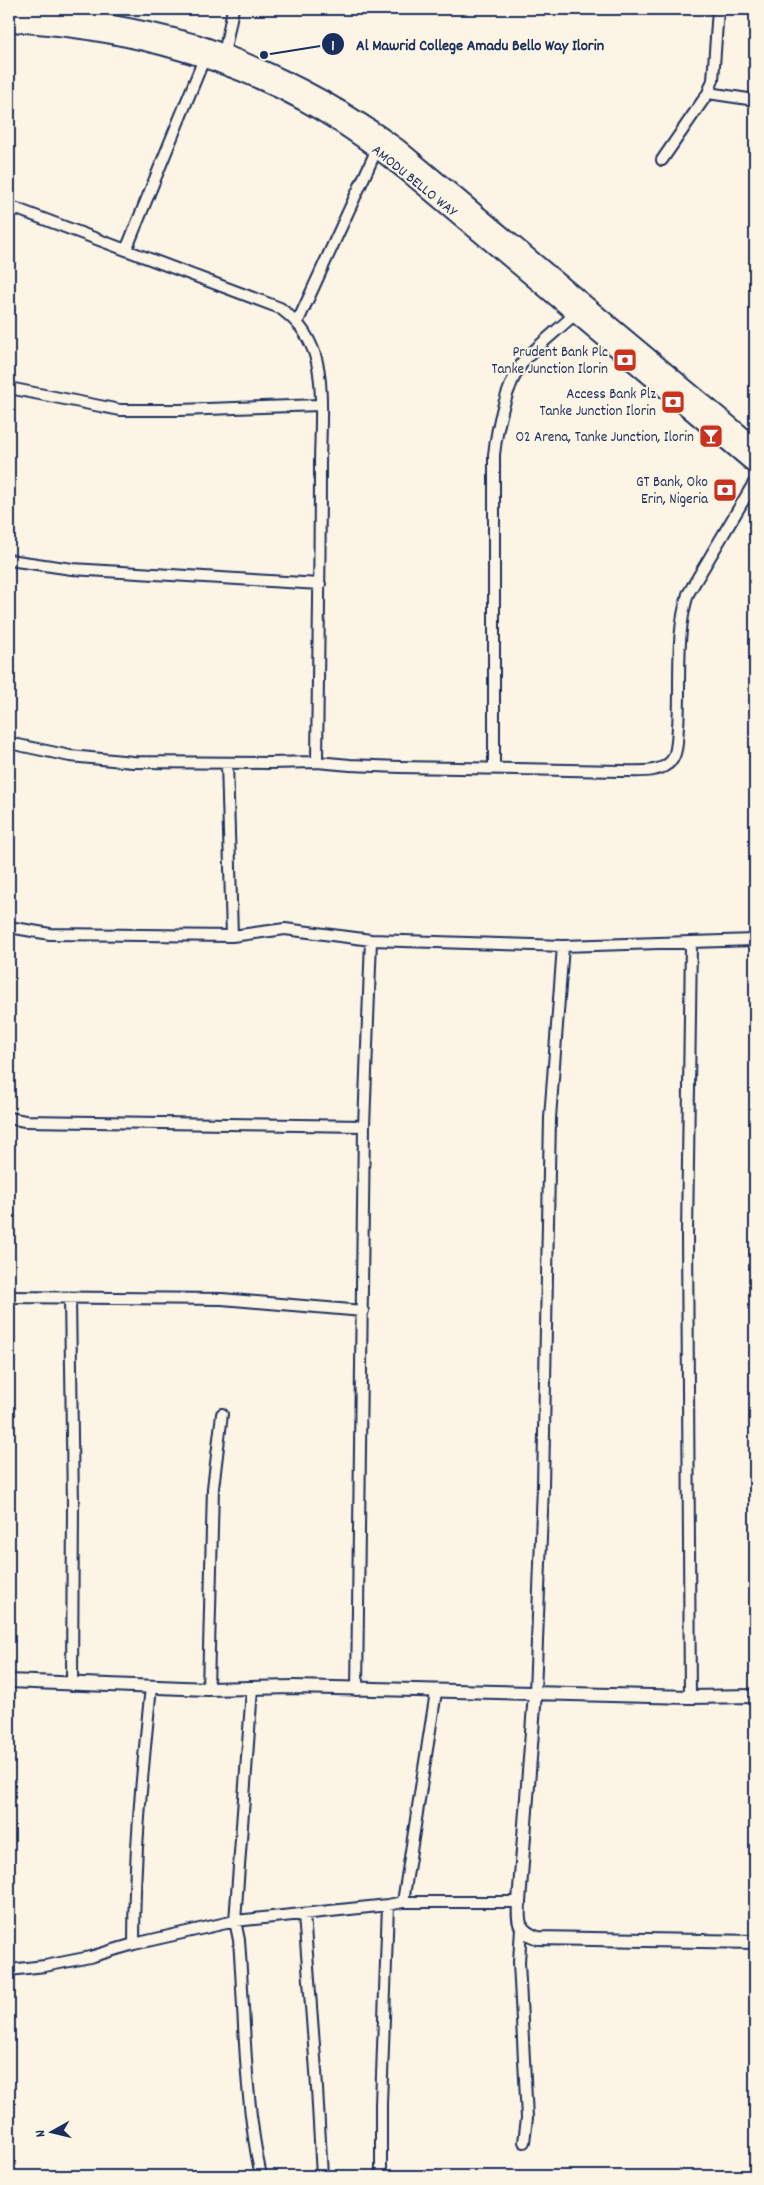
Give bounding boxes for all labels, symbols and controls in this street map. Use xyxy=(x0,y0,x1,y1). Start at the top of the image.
callout: Al Mawrid College Amadu Bello Way Ilorin xyxy=(321,29,614,60)
text: Al Mawrid College Amadu Bello Way Ilorin xyxy=(356,35,604,58)
text: 1 xyxy=(331,36,335,58)
street label: AMODU BELLO WAY xyxy=(366,140,462,223)
place label: Prudent Bank Plc Tanke Junction Ilorin xyxy=(492,342,608,381)
bank icon: Prudent Bank Plc Tanke Junction Ilorin xyxy=(612,347,638,373)
place label: Access Bank Plz Tanke Junction Ilorin xyxy=(540,384,656,423)
bank icon: Access Bank Plz Tanke Junction Ilorin xyxy=(660,389,686,415)
bar icon: O2 Arena, Tanke Junction, Ilorin xyxy=(698,423,724,449)
place label: O2 Arena, Tanke Junction, Ilorin xyxy=(515,427,694,449)
place label: GT Bank, Oko Erin, Nigeria xyxy=(636,472,709,511)
bank icon: GT Bank, Oko Erin, Nigeria xyxy=(712,477,738,503)
north arrow xyxy=(28,2108,78,2158)
text: N xyxy=(31,2129,51,2138)

